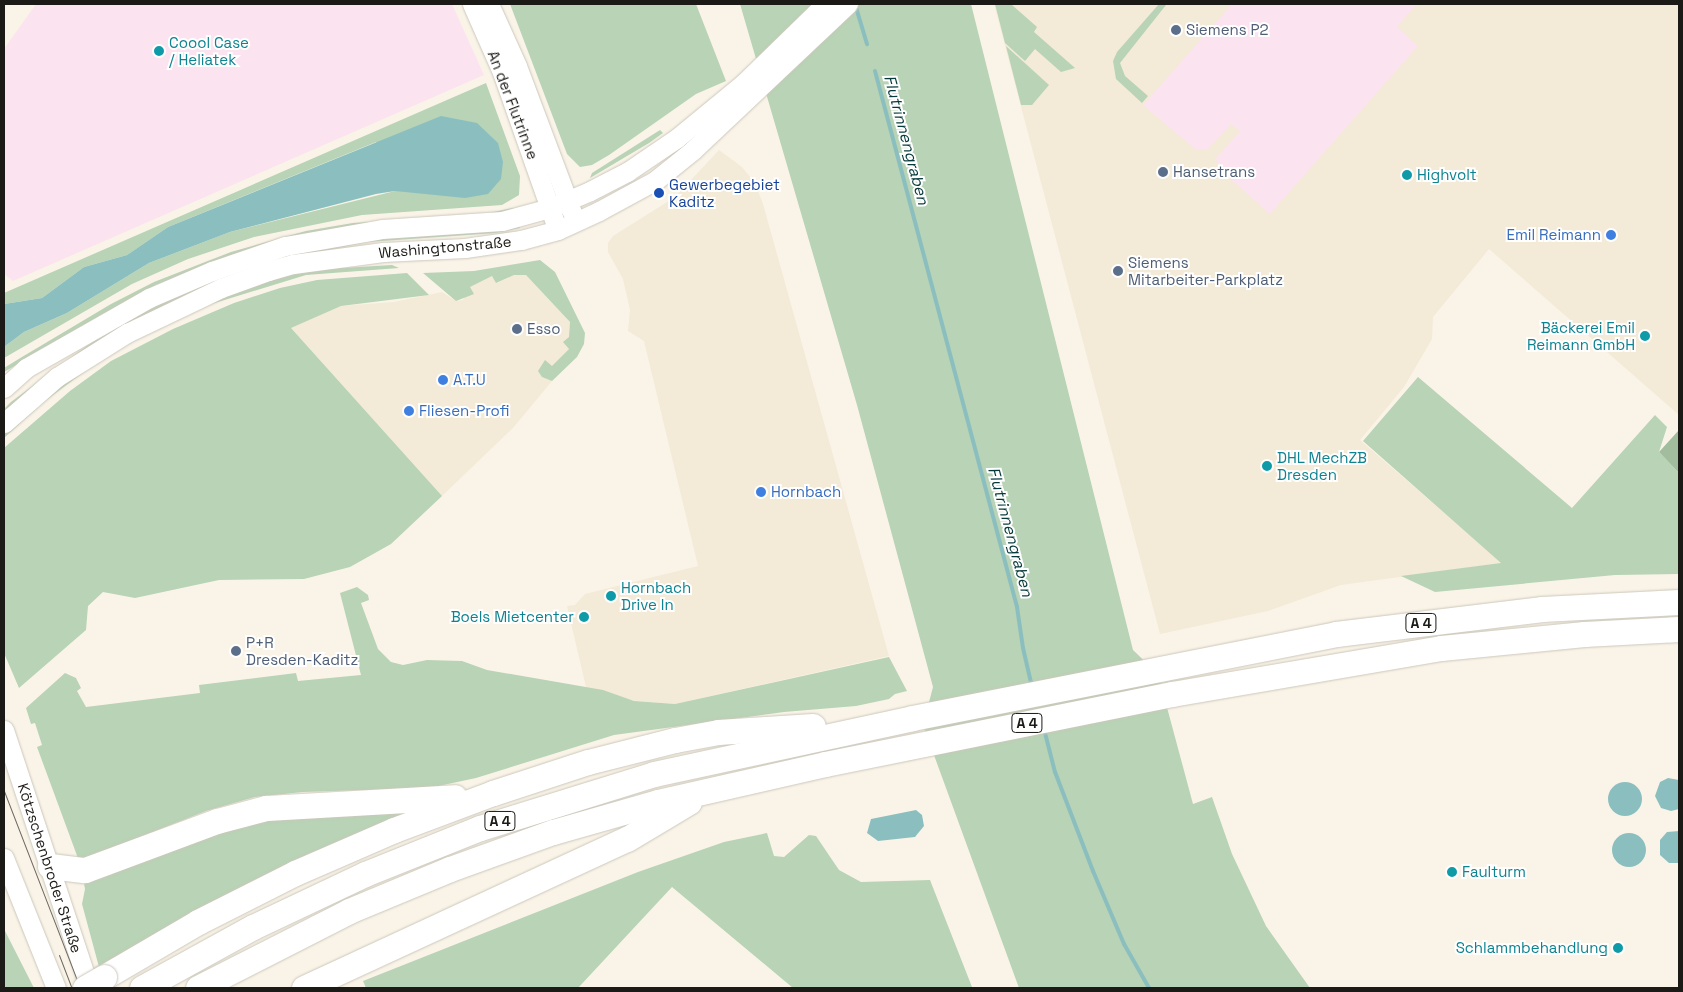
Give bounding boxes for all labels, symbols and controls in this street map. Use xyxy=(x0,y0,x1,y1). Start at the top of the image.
place label: Siemens P2 xyxy=(1186,21,1269,39)
marker: Siemens P2 xyxy=(1170,24,1182,36)
place label: Coool Case / Heliatek xyxy=(169,33,249,68)
marker: Coool Case / Heliatek xyxy=(153,45,165,57)
street label: An der Flutrinne xyxy=(484,48,542,162)
water label: Flutrinnengraben xyxy=(879,73,933,207)
place label: Hansetrans xyxy=(1173,163,1255,181)
marker: Hansetrans xyxy=(1157,166,1169,178)
place label: Highvolt xyxy=(1417,166,1477,184)
marker: Highvolt xyxy=(1401,169,1413,181)
place label: Gewerbegebiet Kaditz xyxy=(669,175,780,210)
marker: Gewerbegebiet Kaditz xyxy=(653,187,665,199)
place label: Emil Reimann xyxy=(1507,226,1601,244)
marker: Emil Reimann xyxy=(1605,229,1617,241)
street label: Washingtonstraße xyxy=(378,232,512,262)
place label: Siemens Mitarbeiter-Parkplatz xyxy=(1128,253,1283,288)
marker: Siemens Mitarbeiter-Parkplatz xyxy=(1112,265,1124,277)
place label: Bäckerei Emil Reimann GmbH xyxy=(1527,318,1635,353)
place label: Esso xyxy=(527,320,561,338)
marker: Esso xyxy=(511,323,523,335)
marker: Bäckerei Emil Reimann GmbH xyxy=(1639,330,1651,342)
place label: A.T.U xyxy=(453,371,486,389)
marker: A.T.U xyxy=(437,374,449,386)
place label: Fliesen-Profi xyxy=(419,402,509,420)
marker: Fliesen-Profi xyxy=(403,405,415,417)
place label: DHL MechZB Dresden xyxy=(1277,448,1367,483)
marker: DHL MechZB Dresden xyxy=(1261,460,1273,472)
water label: Flutrinnengraben xyxy=(983,465,1037,599)
place label: Hornbach xyxy=(771,483,841,501)
marker: Hornbach xyxy=(755,486,767,498)
place label: Hornbach Drive In xyxy=(621,578,691,613)
marker: Hornbach Drive In xyxy=(605,590,617,602)
place label: Boels Mietcenter xyxy=(451,608,574,626)
marker: Boels Mietcenter xyxy=(578,611,590,623)
road number: A 4 xyxy=(1405,612,1437,634)
place label: P+R Dresden-Kaditz xyxy=(246,633,358,668)
marker: P+R Dresden-Kaditz xyxy=(230,645,242,657)
road number: A 4 xyxy=(1011,711,1043,734)
street label: Kötzschenbroder Straße xyxy=(14,781,86,955)
road number: A 4 xyxy=(484,809,516,832)
place label: Faulturm xyxy=(1462,863,1526,881)
marker: Faulturm xyxy=(1446,866,1458,878)
place label: Schlammbehandlung xyxy=(1456,939,1608,957)
marker: Schlammbehandlung xyxy=(1612,942,1624,954)

